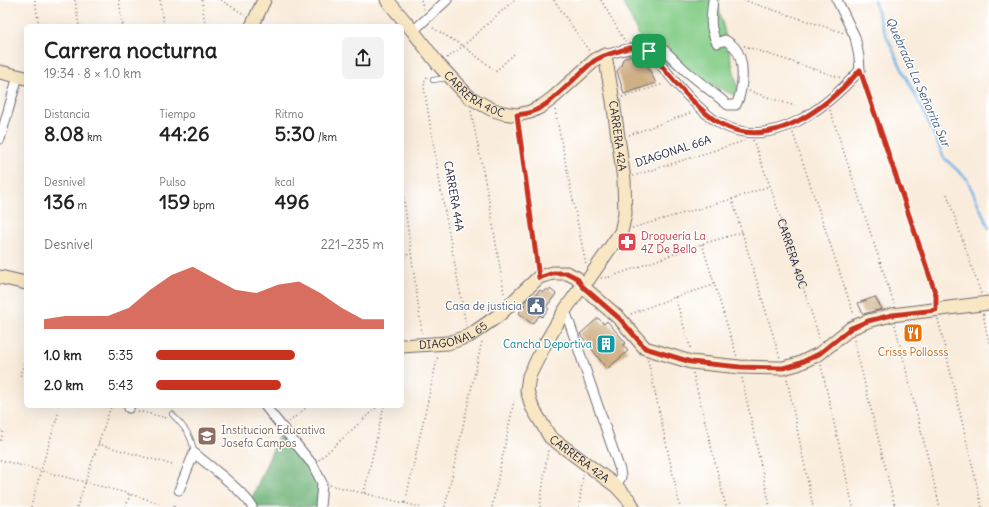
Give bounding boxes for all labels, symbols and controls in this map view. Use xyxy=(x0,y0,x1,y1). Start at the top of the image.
water label: Quebrada La Señorita Sur xyxy=(883,15,955,151)
pin xyxy=(632,34,666,68)
text: Carrera nocturna xyxy=(44,36,217,64)
button: share xyxy=(342,37,384,79)
icon: arrive xyxy=(638,40,660,62)
text: 19:34 · 8 × 1.0 km xyxy=(44,65,141,82)
street label: CARRERA 40C xyxy=(441,68,506,120)
street label: CARRERA 42A xyxy=(606,100,630,172)
text: Distancia xyxy=(44,107,90,121)
text: Tiempo xyxy=(159,107,196,121)
text: Ritmo xyxy=(275,107,304,121)
text: 8.08 xyxy=(44,121,84,146)
text: 44:26 xyxy=(159,121,209,146)
text: 5:30 xyxy=(275,121,315,146)
text: km xyxy=(84,130,102,144)
text: /km xyxy=(315,130,337,144)
street label: DIAGONAL 66A xyxy=(633,132,713,170)
street label: CARRERA 44A xyxy=(441,160,467,232)
text: Desnivel xyxy=(44,175,85,189)
text: Pulso xyxy=(159,175,186,189)
text: kcal xyxy=(275,175,294,189)
text: 136 xyxy=(44,189,75,214)
text: 159 xyxy=(159,189,190,214)
text: 496 xyxy=(275,189,309,214)
text: m xyxy=(75,198,87,212)
text: bpm xyxy=(190,198,215,212)
street label: CARRERA 40C xyxy=(774,217,810,290)
place label: Droguería La 4Z De Bello xyxy=(641,229,706,256)
pharmacy icon: Droguería La 4Z De Bello xyxy=(616,231,638,253)
text: Desnivel xyxy=(44,236,93,253)
text: 221–235 m xyxy=(321,236,384,253)
public building icon: Casa de justicia xyxy=(525,295,547,317)
place label: Casa de justicia xyxy=(445,299,522,313)
street label: DIAGONAL 65 xyxy=(419,318,490,352)
restaurant icon: Crisss Pollosss xyxy=(902,322,924,344)
building icon: Cancha Deportiva xyxy=(595,333,617,355)
place label: Cancha Deportiva xyxy=(503,337,592,351)
place label: Crisss Pollosss xyxy=(878,345,948,359)
text: 1.0 km xyxy=(44,347,82,364)
text: 5:35 xyxy=(108,347,133,364)
text: 2.0 km xyxy=(44,377,84,394)
text: 5:43 xyxy=(108,377,133,394)
place label: Institucion Educativa Josefa Campos xyxy=(221,423,325,450)
school or university icon: Institucion Educativa Josefa Campos xyxy=(196,425,218,447)
street label: CARRERA 42A xyxy=(547,432,612,486)

